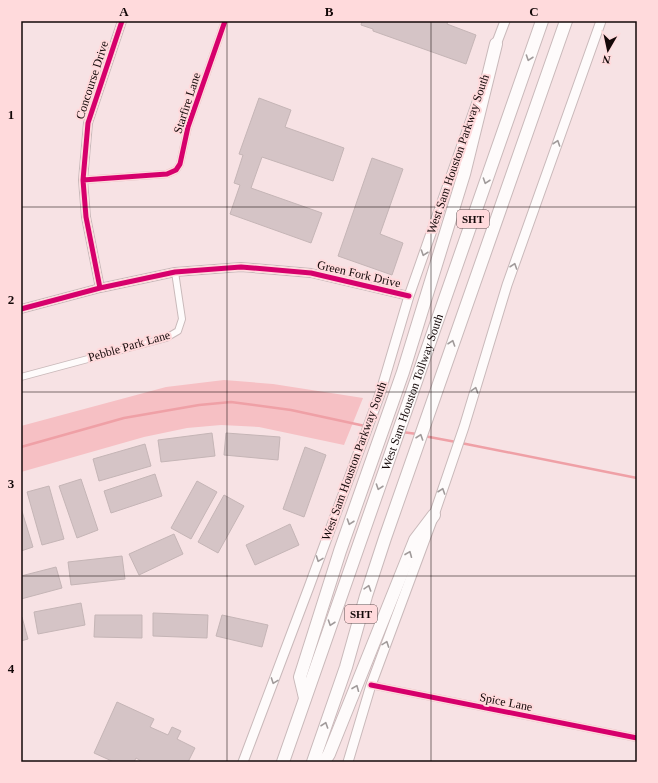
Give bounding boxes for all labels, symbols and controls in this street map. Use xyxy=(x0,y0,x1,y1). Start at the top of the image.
text: A xyxy=(119,4,129,19)
text: B xyxy=(325,4,334,19)
text: C xyxy=(529,4,539,19)
north arrow xyxy=(588,30,628,70)
street label: Concourse Drive xyxy=(73,39,111,121)
text: N xyxy=(602,53,611,66)
one-way arrow xyxy=(525,54,534,61)
street label: Starfire Lane xyxy=(171,71,203,135)
street label: West Sam Houston Parkway South xyxy=(424,72,492,236)
text: 1 xyxy=(8,107,14,122)
one-way arrow xyxy=(552,140,561,147)
one-way arrow xyxy=(482,177,491,184)
road number: SHT xyxy=(457,210,489,228)
one-way arrow xyxy=(420,249,429,256)
street label: Green Fork Drive xyxy=(316,258,402,290)
one-way arrow xyxy=(509,262,518,269)
text: 2 xyxy=(8,292,14,307)
street label: West Sam Houston Tollway South xyxy=(379,312,446,472)
street label: Pebble Park Lane xyxy=(86,328,172,364)
one-way arrow xyxy=(448,340,456,347)
street label: West Sam Houston Parkway South xyxy=(319,380,389,542)
one-way arrow xyxy=(470,386,479,393)
one-way arrow xyxy=(415,433,424,440)
text: 3 xyxy=(8,476,15,491)
one-way arrow xyxy=(375,484,384,491)
one-way arrow xyxy=(437,487,446,494)
one-way arrow xyxy=(346,519,355,526)
one-way arrow xyxy=(405,551,413,558)
one-way arrow xyxy=(316,556,324,563)
one-way arrow xyxy=(364,584,372,591)
road number: SHT xyxy=(345,605,377,623)
one-way arrow xyxy=(328,620,336,627)
one-way arrow xyxy=(382,640,390,647)
text: 4 xyxy=(8,661,15,676)
one-way arrow xyxy=(270,678,278,685)
one-way arrow xyxy=(351,685,359,692)
street label: Spice Lane xyxy=(478,690,534,714)
one-way arrow xyxy=(321,722,329,729)

